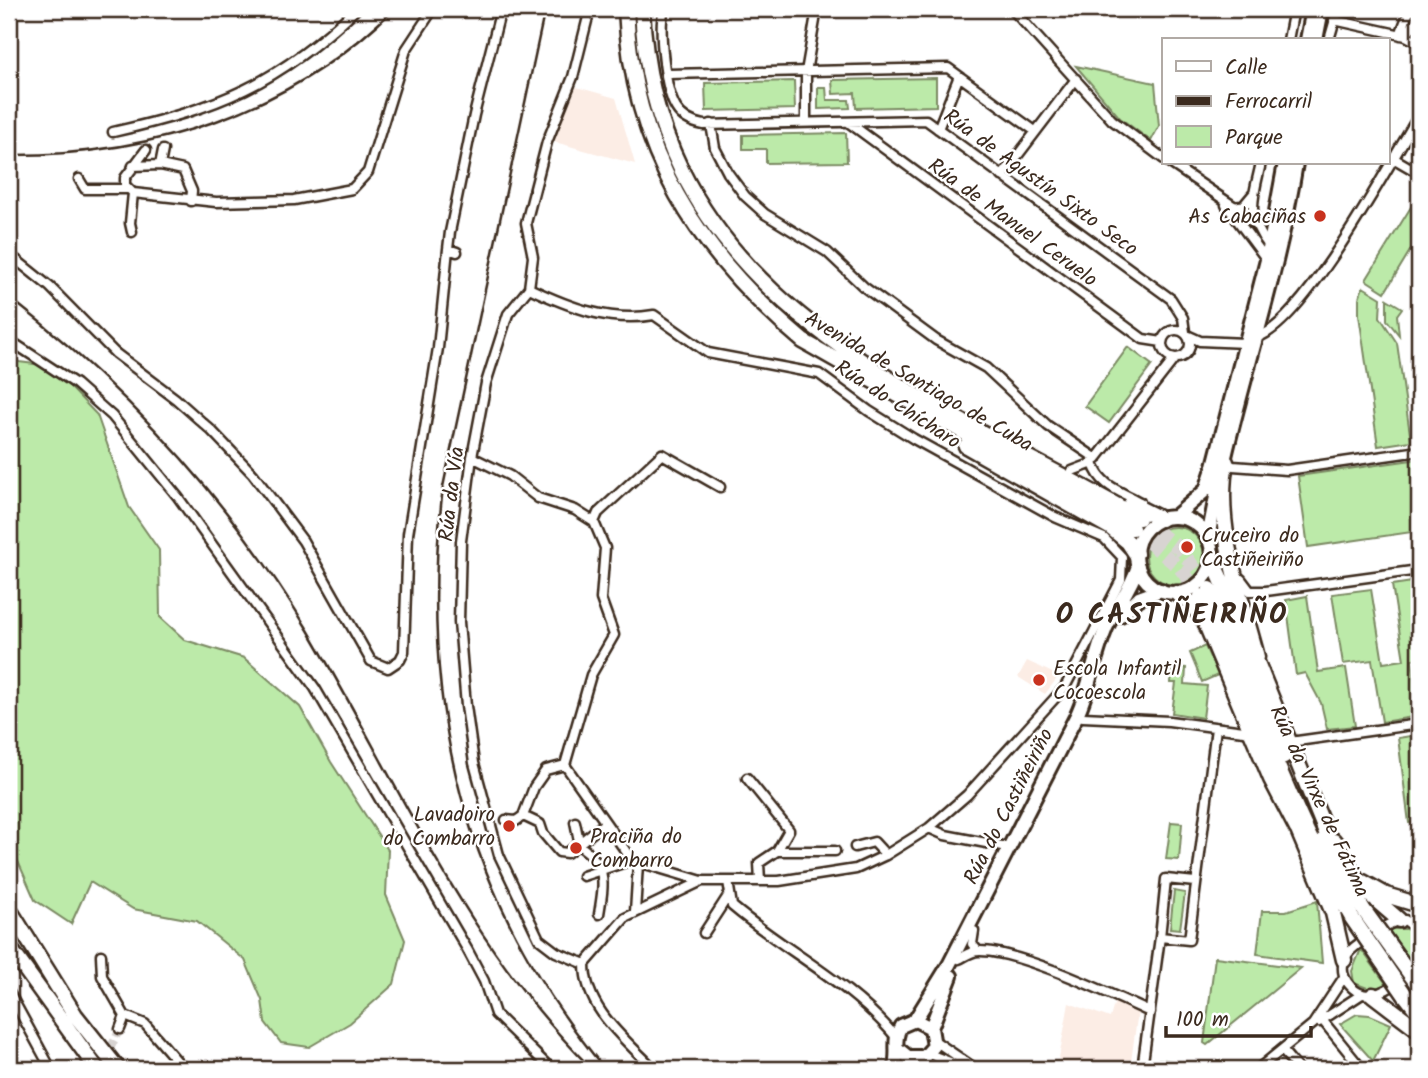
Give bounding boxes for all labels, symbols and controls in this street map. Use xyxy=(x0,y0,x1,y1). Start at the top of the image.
legend xyxy=(1162,38,1390,164)
text: Calle xyxy=(1225,52,1268,85)
text: Ferrocarril xyxy=(1225,86,1312,119)
street label: Rúa de Agustín Sixto Seco xyxy=(936,101,1145,265)
text: Parque xyxy=(1225,122,1283,155)
street label: Rúa de Manuel Ceruelo xyxy=(920,150,1104,296)
place label: As Cabaciñas xyxy=(1188,201,1306,234)
marker: As Cabaciñas xyxy=(1312,208,1328,224)
street label: Avenida de Santiago de Cuba xyxy=(798,303,1039,461)
street label: Rúa do Chícharo xyxy=(827,352,967,459)
street label: Rúa da Vía xyxy=(430,445,475,544)
place label: Cruceiro do Castiñeiriño xyxy=(1201,520,1304,577)
marker: Cruceiro do Castiñeiriño xyxy=(1179,539,1195,555)
district label: O CASTIÑEIRIÑO xyxy=(1056,593,1288,638)
place label: Escola Infantil Cocoescola xyxy=(1053,653,1181,710)
marker: Escola Infantil Cocoescola xyxy=(1031,672,1047,688)
street label: Rúa da Virxe de Fátima xyxy=(1260,700,1378,903)
street label: Rúa do Castiñeiriño xyxy=(956,723,1063,891)
place label: Lavadoiro do Combarro xyxy=(383,799,495,856)
marker: Lavadoiro do Combarro xyxy=(501,818,517,834)
place label: Praciña do Combarro xyxy=(590,821,682,878)
marker: Praciña do Combarro xyxy=(568,840,584,856)
scale bar xyxy=(1166,994,1311,1038)
text: 100 m xyxy=(1176,1004,1229,1037)

